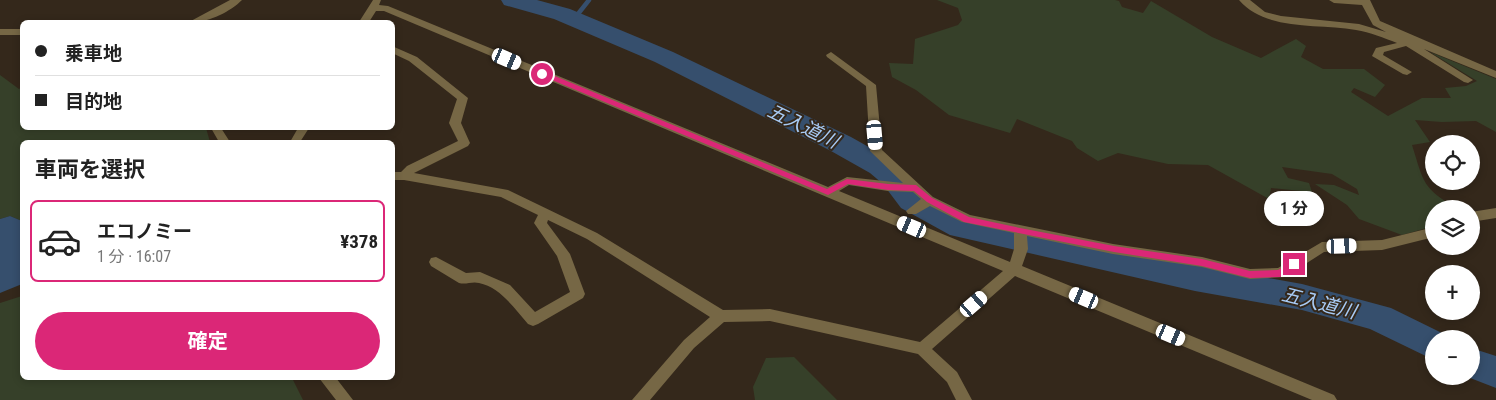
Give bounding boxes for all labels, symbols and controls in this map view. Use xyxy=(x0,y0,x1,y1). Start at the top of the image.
text: 乗車地 xyxy=(65,42,122,65)
car xyxy=(490,46,523,72)
route start xyxy=(531,63,553,85)
text: 目的地 xyxy=(65,90,122,113)
water label: 五入道川 xyxy=(764,99,844,154)
car xyxy=(866,119,883,151)
map controls xyxy=(1425,135,1480,385)
button: locate xyxy=(1425,135,1480,190)
text: 車両を選択 xyxy=(35,157,145,182)
callout: 1 分 xyxy=(1264,192,1324,226)
text: 1 分 xyxy=(1280,199,1308,218)
button: layers xyxy=(1425,200,1480,255)
car xyxy=(895,214,928,240)
icon: car xyxy=(37,219,82,264)
text: エコノミー xyxy=(97,220,192,243)
text: ¥378 xyxy=(340,230,378,253)
car xyxy=(1326,238,1357,254)
text: 1 分 · 16:07 xyxy=(97,247,171,266)
route end xyxy=(1283,253,1305,275)
button: + xyxy=(1425,265,1480,320)
water label: 五入道川 xyxy=(1279,283,1361,324)
car xyxy=(1067,285,1100,311)
car xyxy=(957,288,990,320)
button: 確定 xyxy=(35,312,380,370)
car xyxy=(1154,322,1187,348)
button: − xyxy=(1425,330,1480,385)

